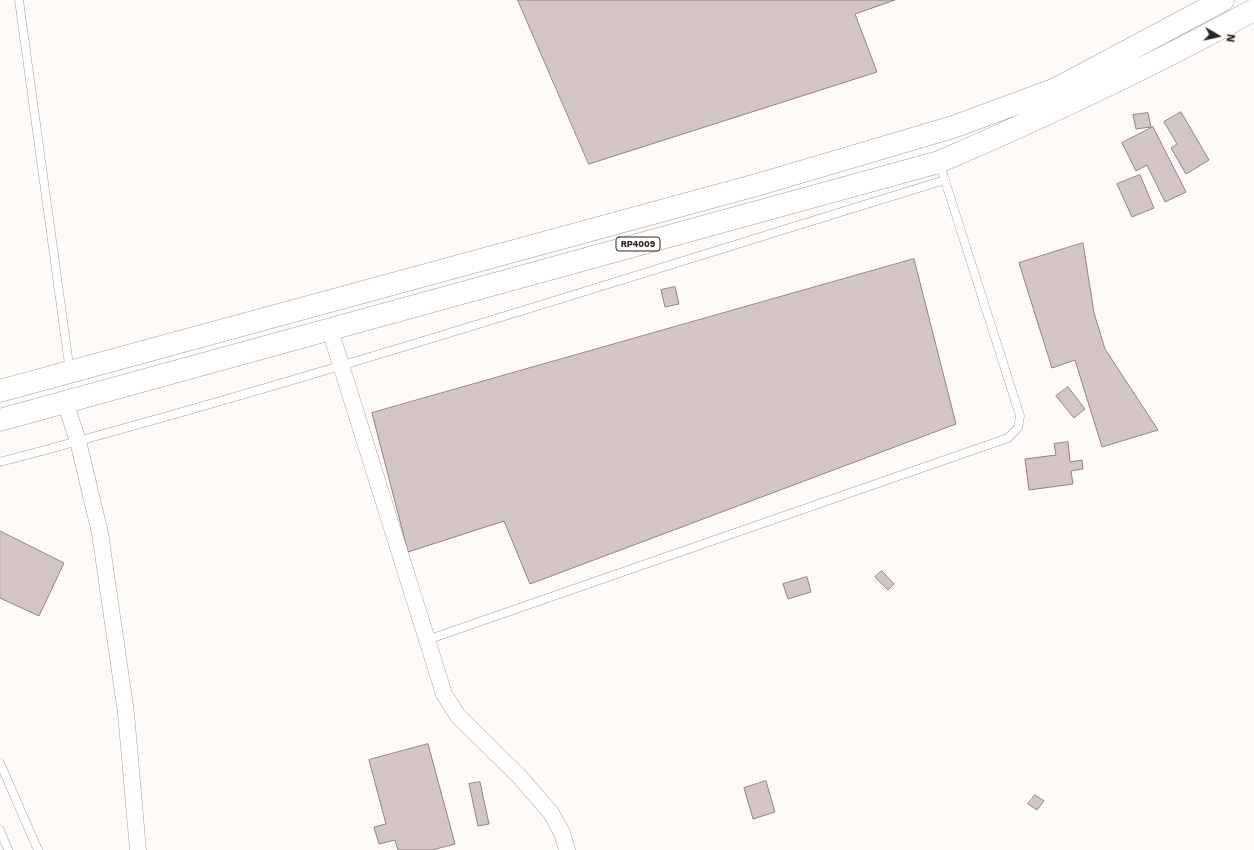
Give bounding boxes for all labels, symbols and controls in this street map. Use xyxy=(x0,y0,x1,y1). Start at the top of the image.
north arrow xyxy=(1198,16,1238,56)
text: N xyxy=(1223,33,1237,43)
road number: RP4009 xyxy=(616,237,660,251)

